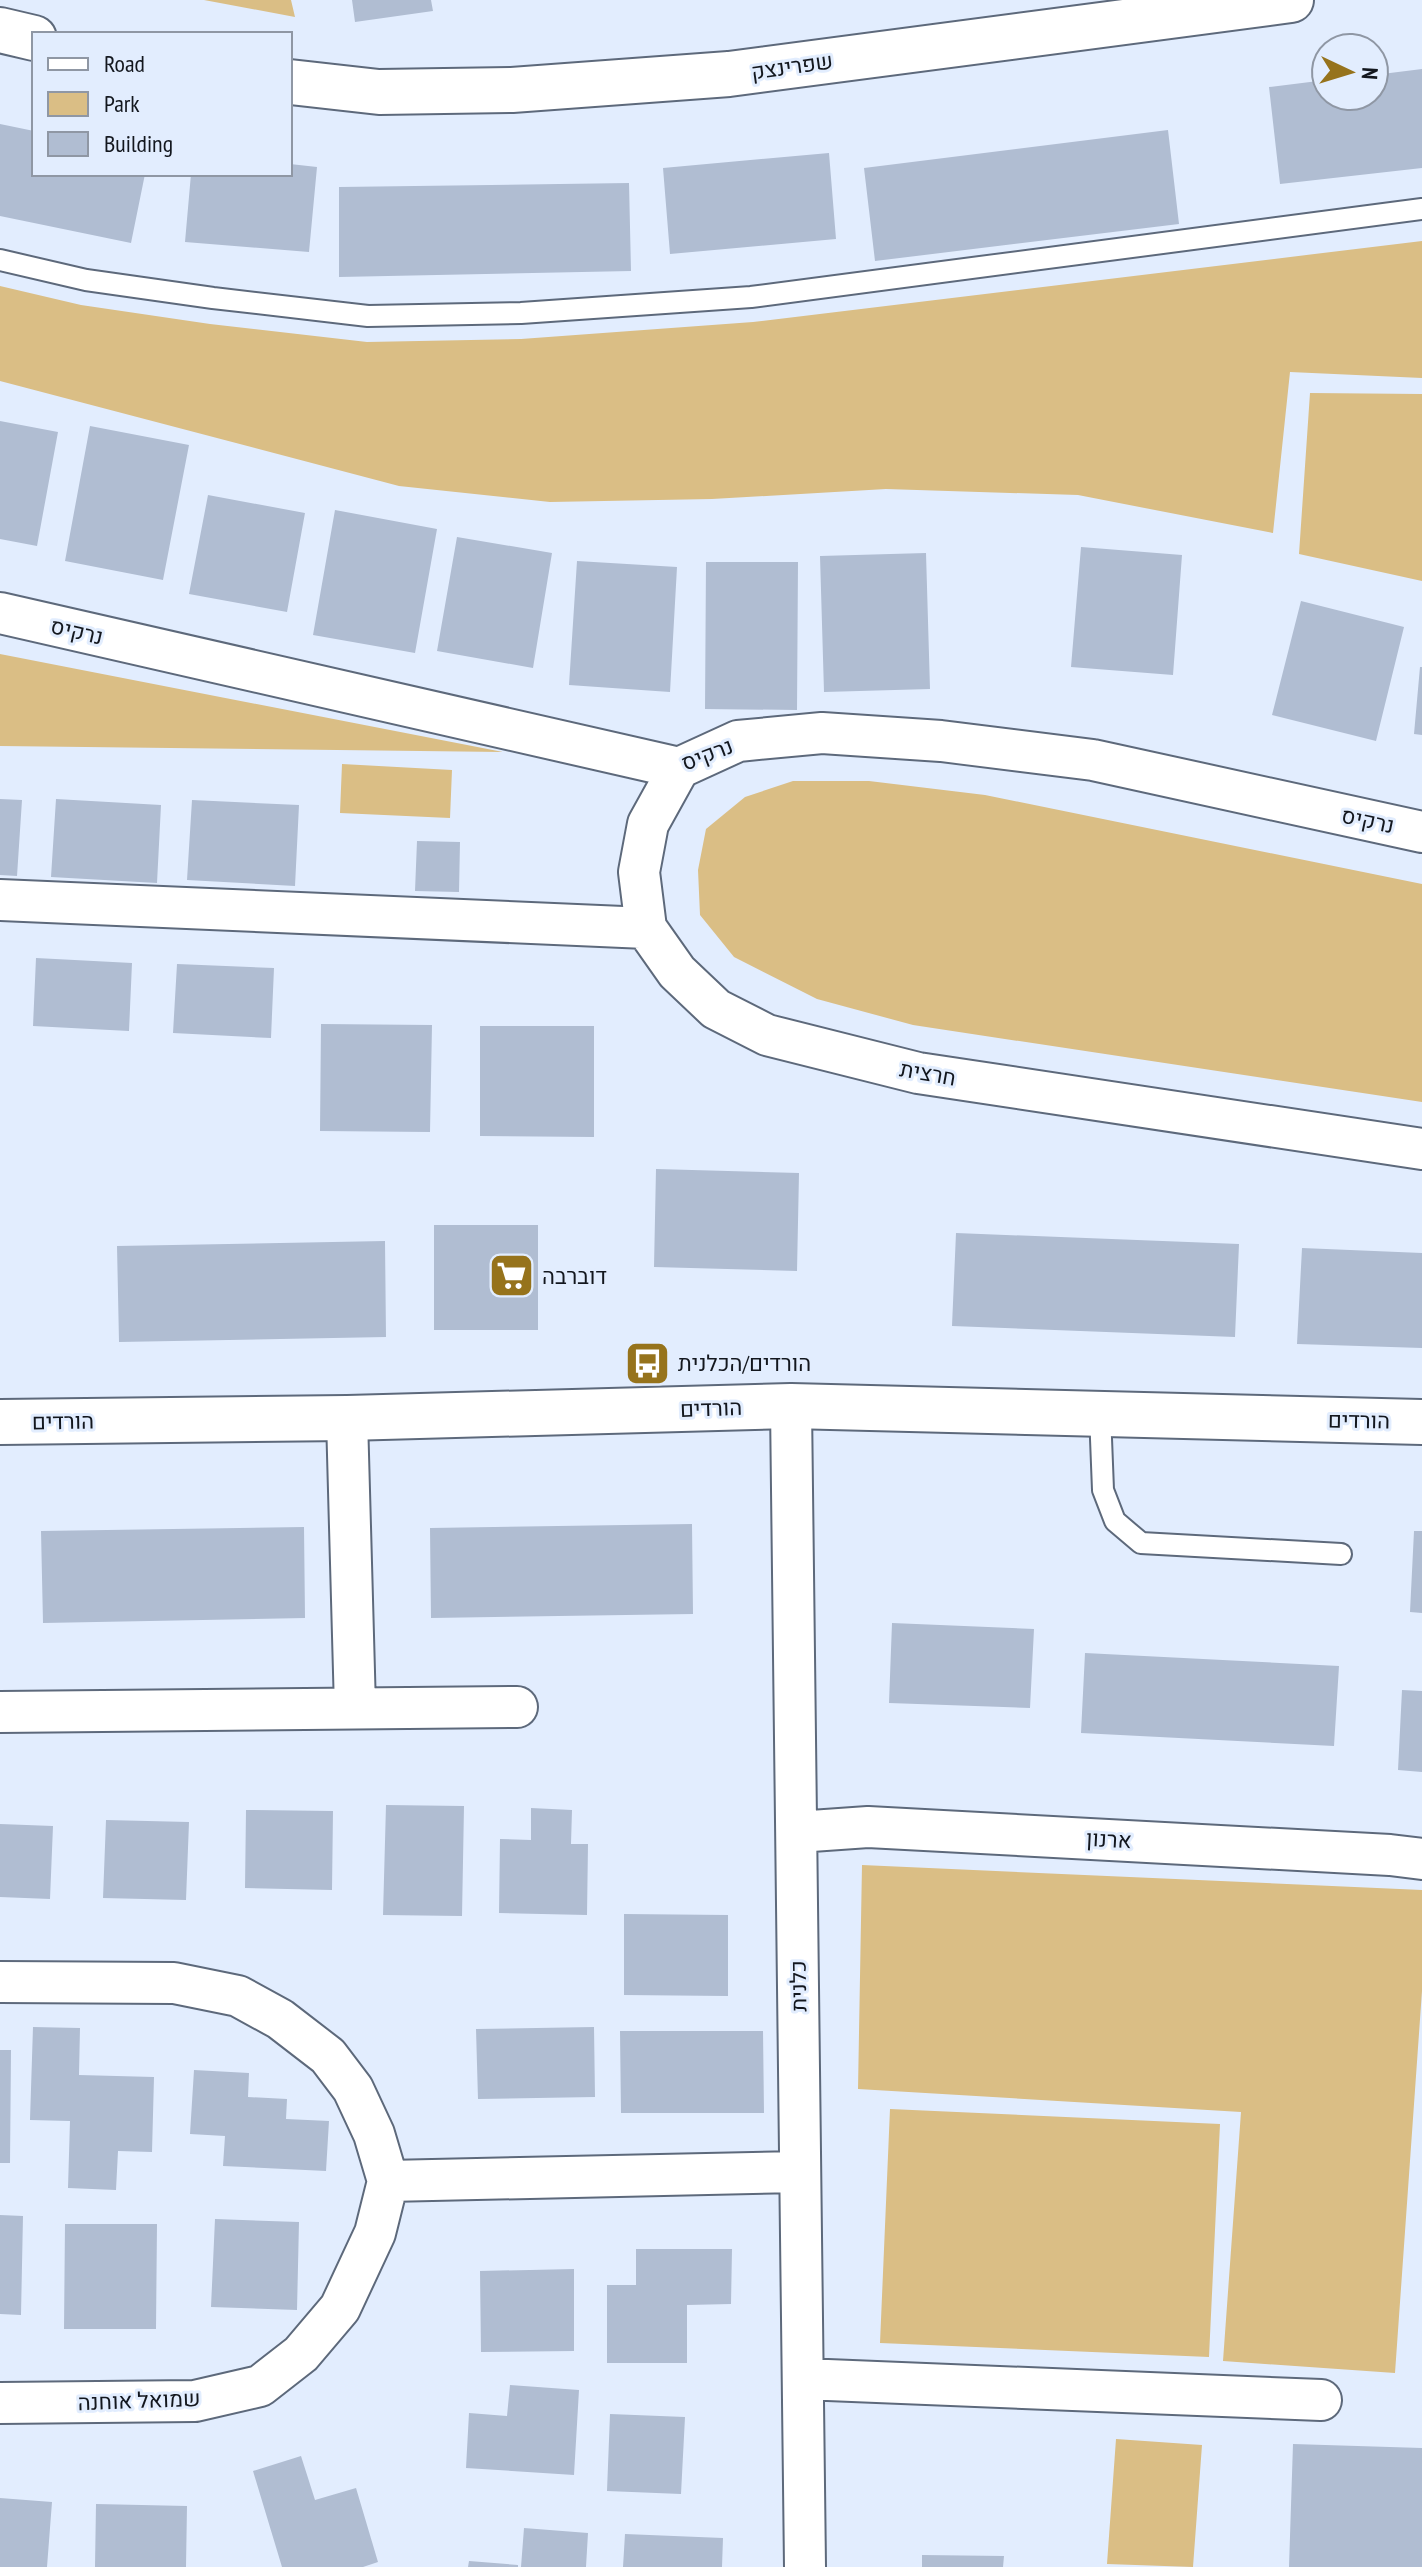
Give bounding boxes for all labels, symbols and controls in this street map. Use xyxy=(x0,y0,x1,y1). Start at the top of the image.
legend xyxy=(32,32,292,176)
north arrow xyxy=(1310,32,1390,112)
street label: שפרינצק xyxy=(749,46,835,86)
text: Road xyxy=(104,48,145,79)
text: N xyxy=(1356,66,1384,80)
text: Park xyxy=(104,88,140,119)
text: Building xyxy=(104,128,173,159)
street label: נרקיס xyxy=(48,611,106,651)
street label: נרקיס xyxy=(677,731,737,777)
street label: נרקיס xyxy=(1339,801,1397,839)
street label: חרצית xyxy=(898,1054,958,1092)
supermarket icon: דוברבה xyxy=(487,1252,535,1300)
place label: דוברבה xyxy=(542,1262,607,1290)
bus stop icon: הורדים/הכלנית xyxy=(623,1339,671,1387)
place label: הורדים/הכלנית xyxy=(678,1349,811,1377)
street label: הורדים xyxy=(679,1393,743,1423)
street label: הורדים xyxy=(1328,1405,1390,1435)
street label: הורדים xyxy=(32,1406,94,1436)
street label: ארנון xyxy=(1085,1824,1133,1854)
street label: כלנית xyxy=(784,1960,812,2012)
street label: שמואל אוחנה xyxy=(77,2384,201,2416)

